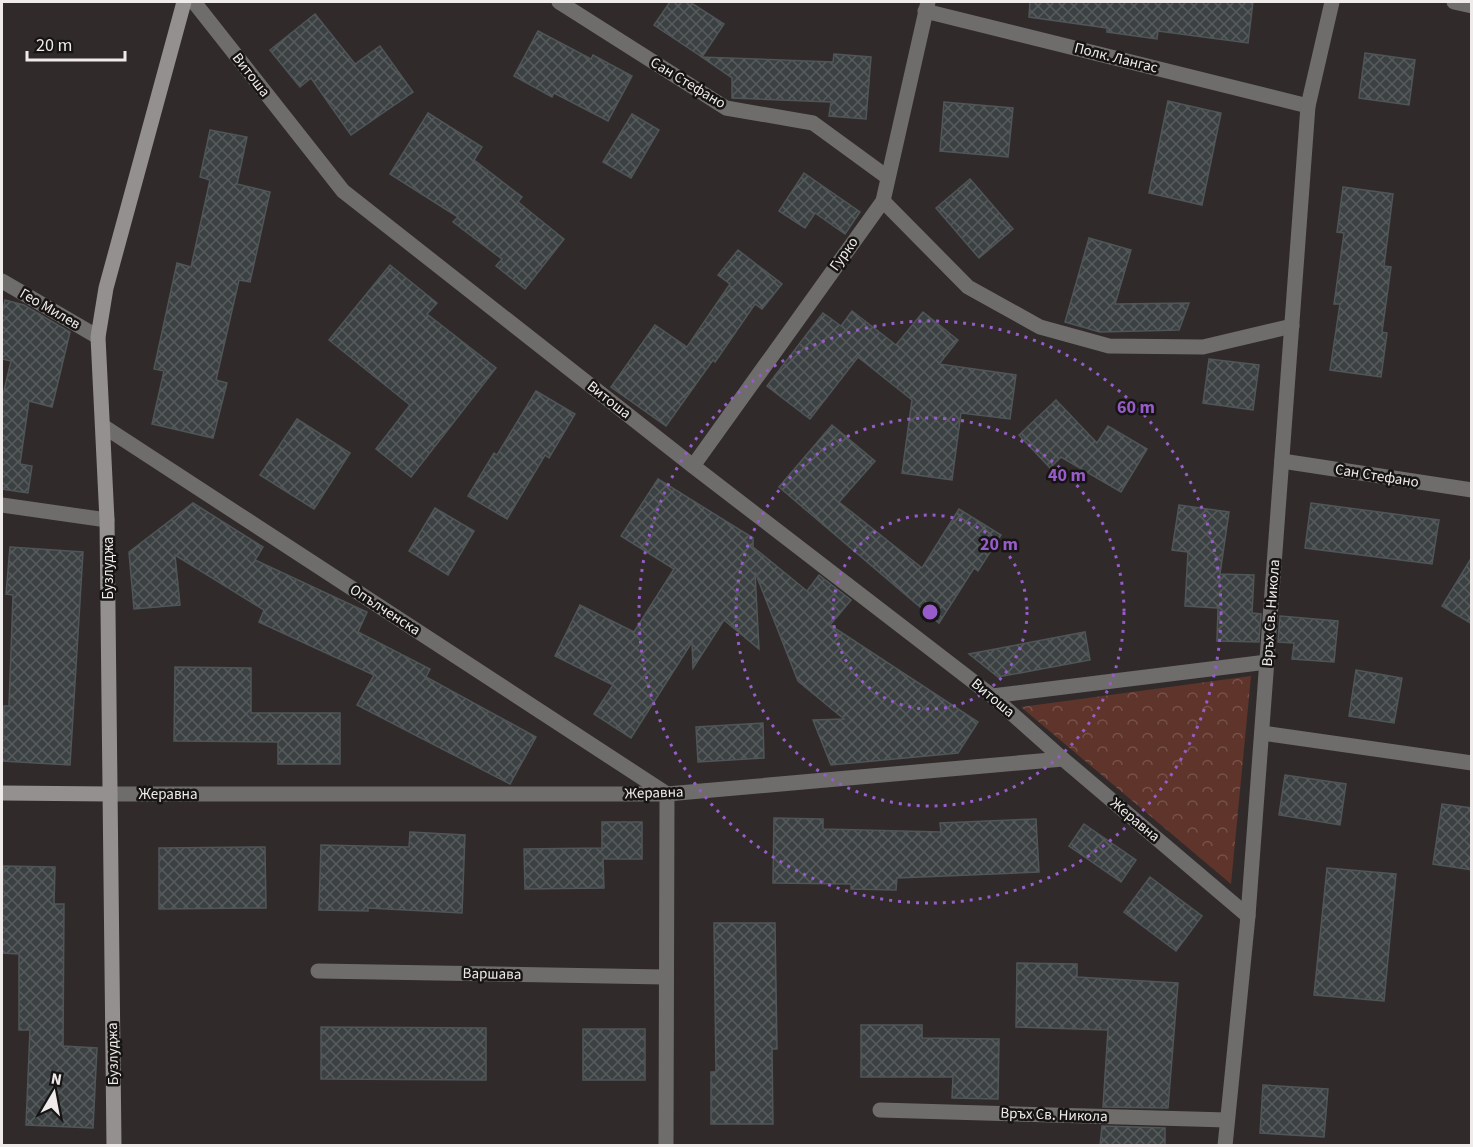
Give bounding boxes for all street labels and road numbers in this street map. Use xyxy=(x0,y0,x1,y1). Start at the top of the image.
street label: Полк. Лангас xyxy=(1072,37,1160,79)
street label: Витоша xyxy=(227,48,275,102)
street label: Сан Стефано xyxy=(646,52,730,114)
street label: Гурко xyxy=(825,233,863,275)
street label: Гео Милев xyxy=(16,283,85,335)
street label: Витоша xyxy=(582,376,636,424)
street label: Сан Стефано xyxy=(1333,459,1421,493)
street label: Бузлуджа xyxy=(98,537,119,599)
street label: Връх Св. Никола xyxy=(1257,559,1285,667)
street label: Опълченска xyxy=(346,579,424,641)
street label: Витоша xyxy=(967,674,1019,722)
street label: Жеравна xyxy=(624,781,684,805)
street label: Жеравна xyxy=(138,784,198,805)
street label: Жеравна xyxy=(1106,793,1164,847)
street label: Варшава xyxy=(462,963,522,985)
street label: Бузлуджа xyxy=(102,1022,124,1086)
street label: Връх Св. Никола xyxy=(1000,1103,1108,1127)

